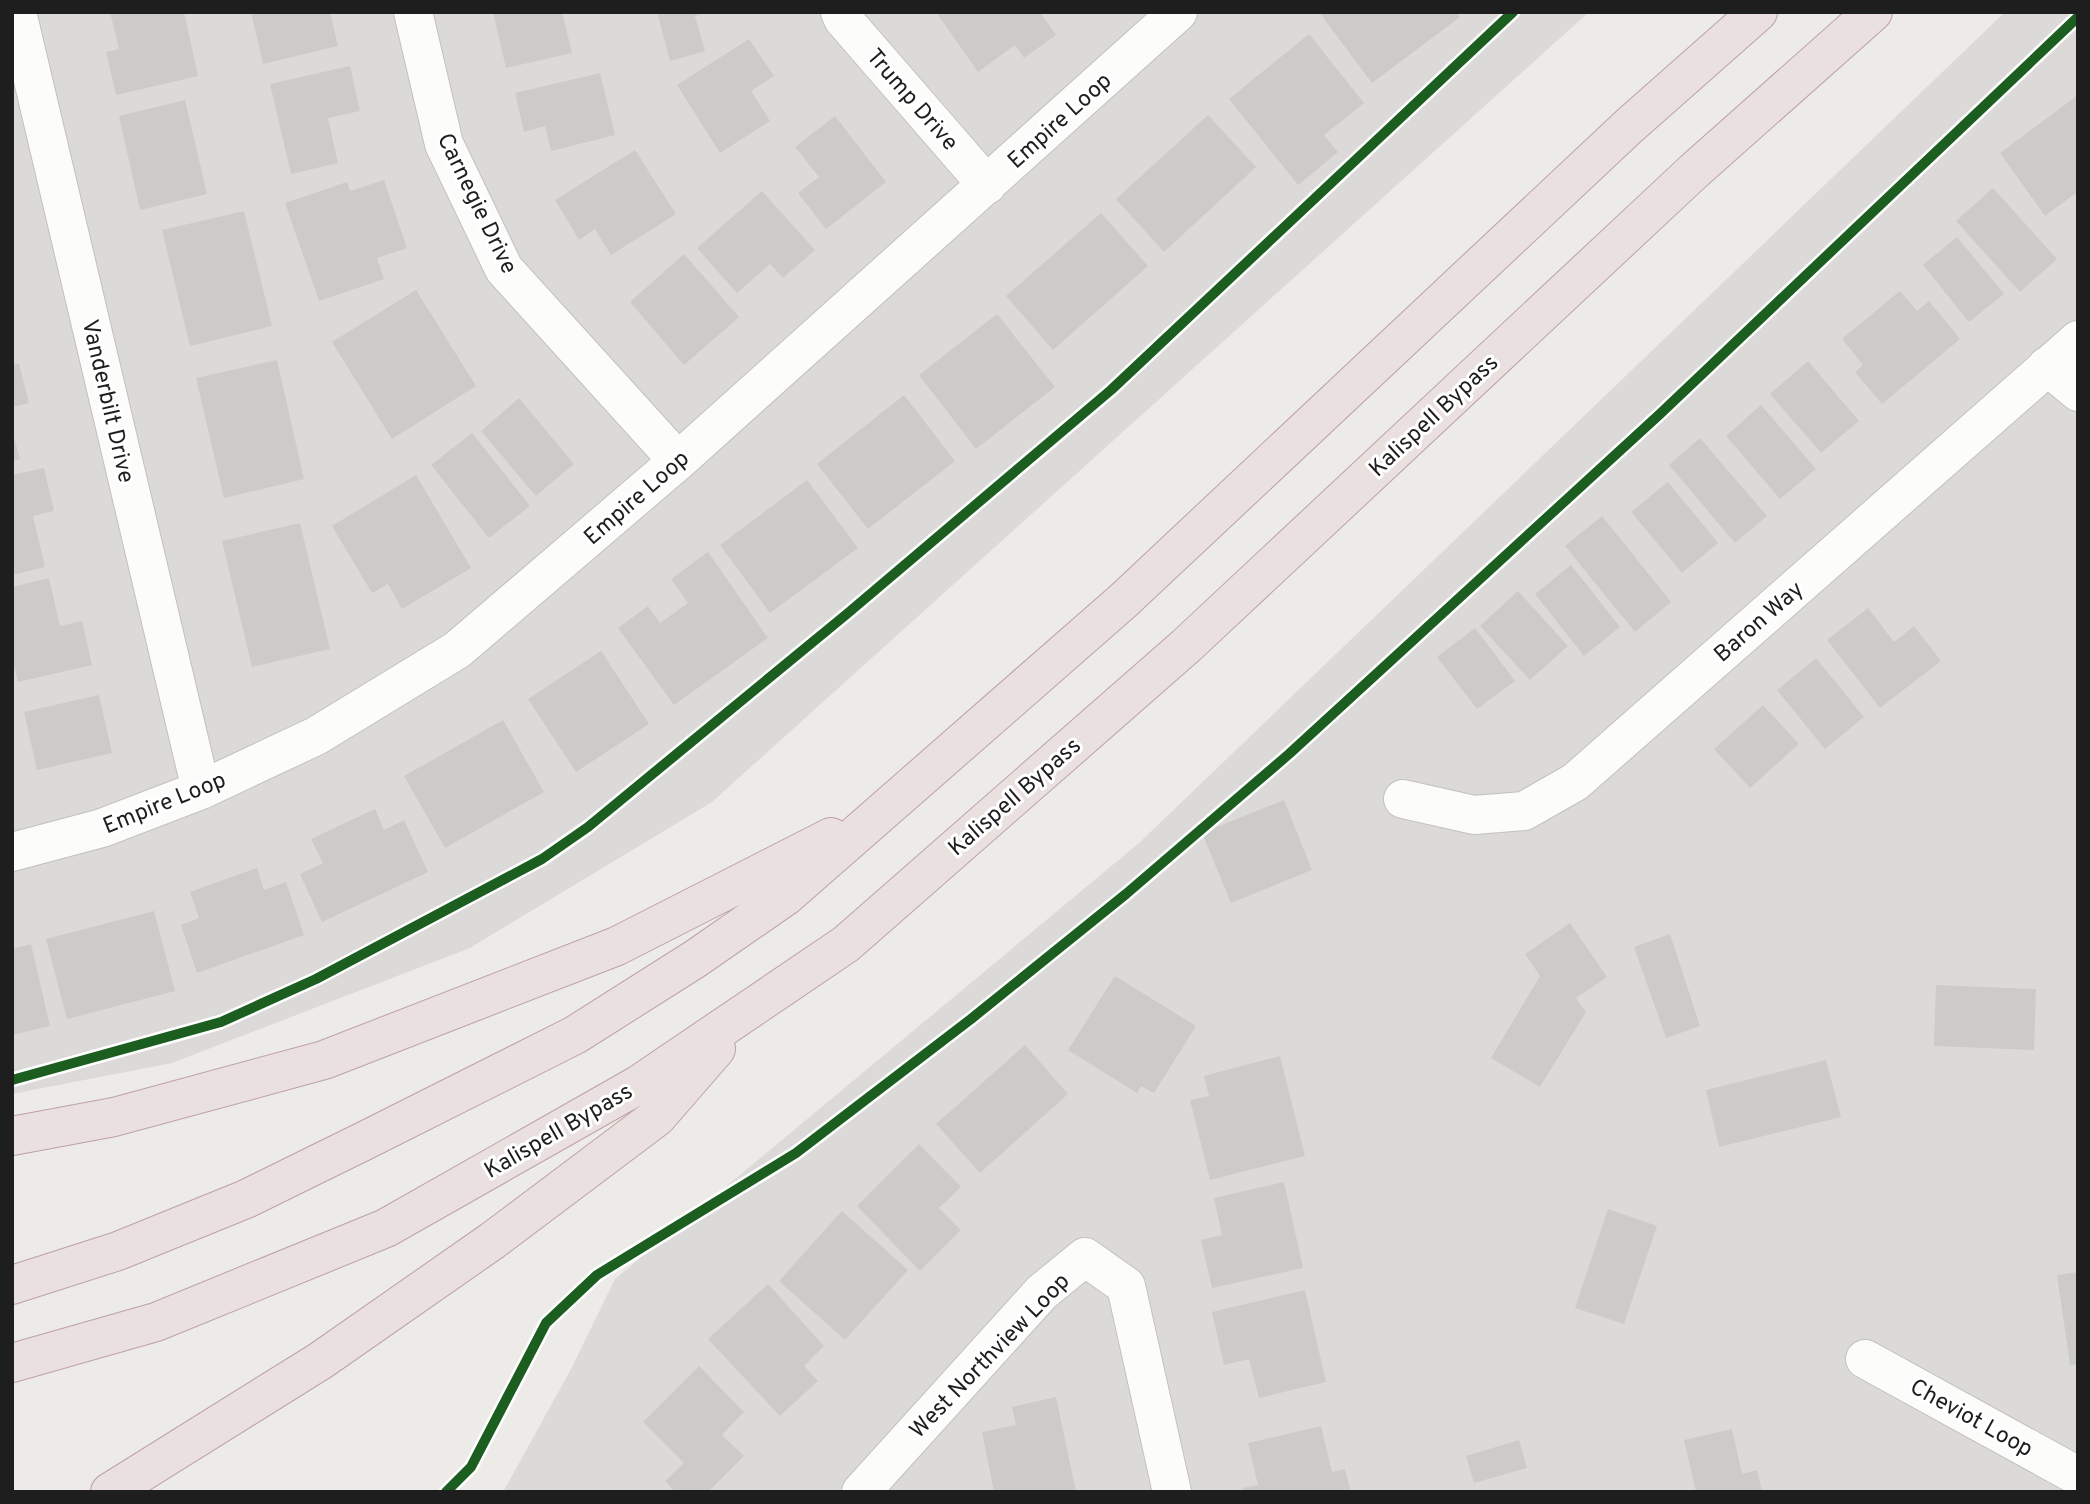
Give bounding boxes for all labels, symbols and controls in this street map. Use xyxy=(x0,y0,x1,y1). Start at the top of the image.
street label: Trump Drive xyxy=(859,44,963,158)
street label: Empire Loop xyxy=(1003,68,1119,176)
street label: Carnegie Drive xyxy=(429,129,522,279)
street label: Vanderbilt Drive xyxy=(74,317,139,486)
street label: Kalispell Bypass xyxy=(1364,349,1506,484)
street label: Empire Loop xyxy=(579,445,696,553)
street label: Baron Way xyxy=(1709,576,1811,670)
street label: Kalispell Bypass xyxy=(943,732,1088,863)
street label: Empire Loop xyxy=(99,766,231,842)
street label: Kalispell Bypass xyxy=(480,1078,639,1186)
street label: West Northview Loop xyxy=(904,1268,1077,1445)
street label: Cheviot Loop xyxy=(1904,1373,2037,1465)

